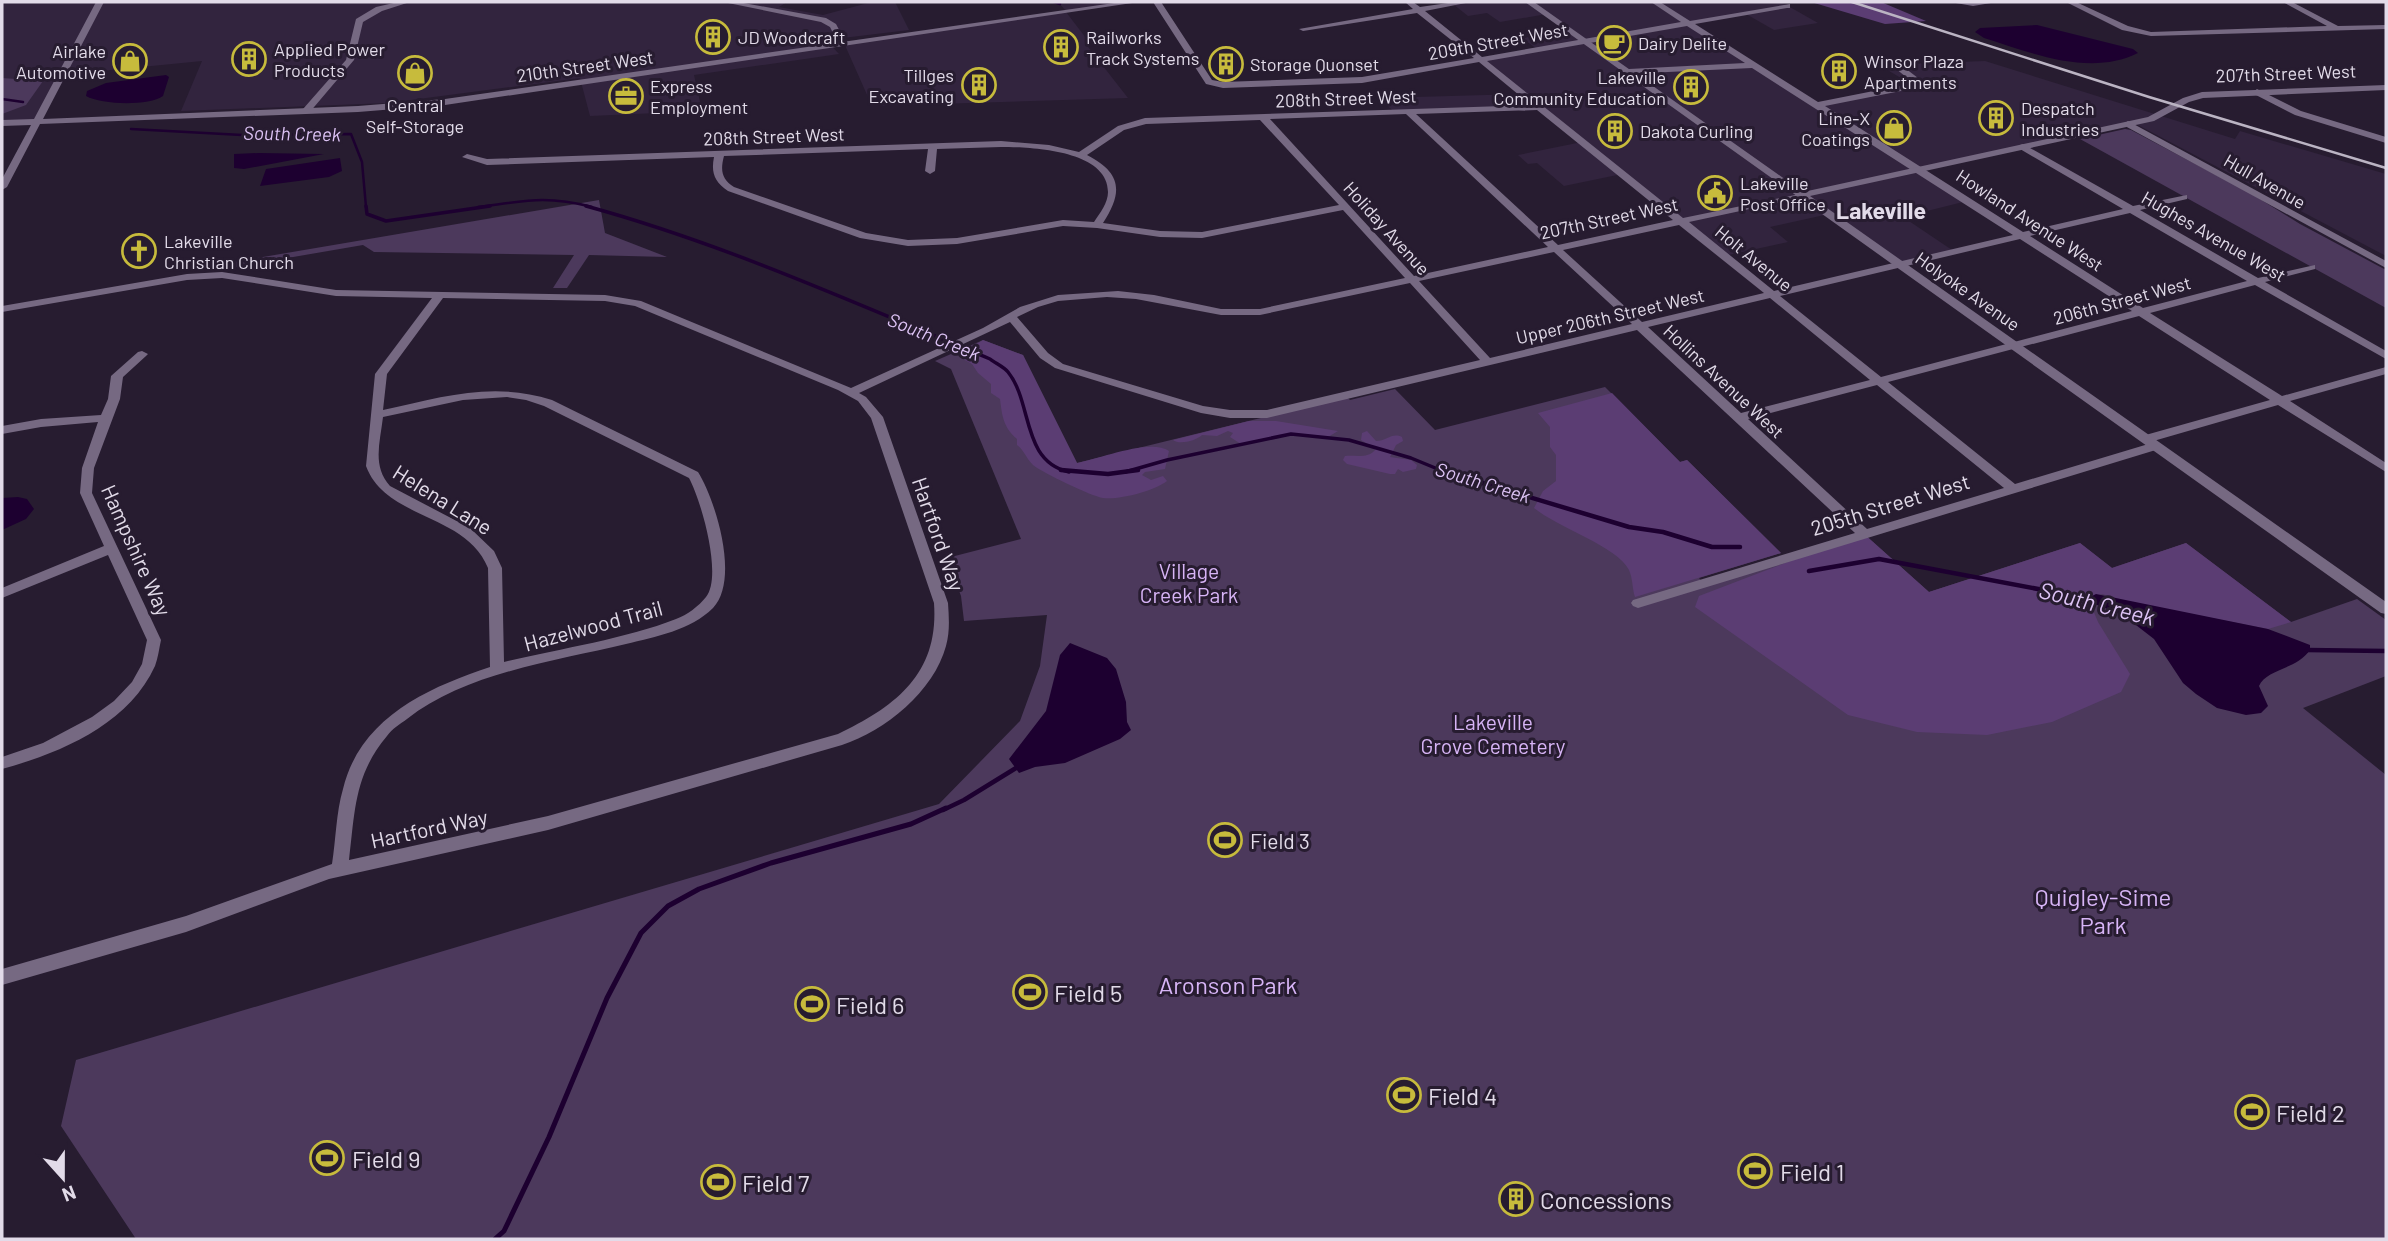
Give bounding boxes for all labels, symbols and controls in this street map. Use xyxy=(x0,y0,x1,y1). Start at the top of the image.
building icon: JD Woodcraft xyxy=(694,18,732,56)
street label: 209th Street West xyxy=(1426,18,1570,64)
cafe icon: Dairy Delite xyxy=(1595,24,1633,62)
place label: JD Woodcraft xyxy=(738,26,845,48)
place label: Railworks Track Systems xyxy=(1086,26,1199,69)
building icon: Railworks Track Systems xyxy=(1042,28,1080,66)
place label: Dairy Delite xyxy=(1638,32,1727,54)
place label: Applied Power Products xyxy=(274,38,386,81)
place label: Airlake Automotive xyxy=(16,40,106,83)
building icon: Applied Power Products xyxy=(230,40,268,78)
shop icon: Airlake Automotive xyxy=(111,42,149,80)
building icon: Storage Quonset xyxy=(1207,45,1245,83)
street label: 210th Street West xyxy=(515,46,655,86)
place label: Winsor Plaza Apartments xyxy=(1864,50,1964,93)
building icon: Winsor Plaza Apartments xyxy=(1820,52,1858,90)
place label: Storage Quonset xyxy=(1250,53,1379,75)
shop icon: Central Self-Storage xyxy=(396,54,434,92)
street label: 207th Street West xyxy=(2215,60,2357,86)
place label: Tillges Excavating xyxy=(869,64,954,107)
building icon: Tillges Excavating xyxy=(960,66,998,104)
place label: Lakeville Community Education xyxy=(1494,66,1666,109)
building icon: Lakeville Community Education xyxy=(1672,68,1710,106)
place label: Express Employment xyxy=(650,75,748,118)
office icon: Express Employment xyxy=(607,77,645,115)
street label: 208th Street West xyxy=(1275,85,1417,111)
place label: Central Self-Storage xyxy=(366,94,464,137)
place label: Despatch Industries xyxy=(2021,97,2099,140)
building icon: Despatch Industries xyxy=(1977,99,2015,137)
place label: Line-X Coatings xyxy=(1801,107,1870,150)
shop icon: Line-X Coatings xyxy=(1875,109,1913,147)
building icon: Dakota Curling xyxy=(1596,112,1634,150)
place label: Dakota Curling xyxy=(1640,120,1753,142)
water label: South Creek xyxy=(243,121,342,145)
street label: 208th Street West xyxy=(703,123,845,149)
street label: Hull Avenue xyxy=(2220,149,2310,213)
street label: Howland Avenue West xyxy=(1952,164,2108,276)
place label: Lakeville Post Office xyxy=(1740,172,1826,215)
public building icon: Lakeville Post Office xyxy=(1696,174,1734,212)
street label: Holiday Avenue xyxy=(1339,177,1435,279)
street label: Hughes Avenue West xyxy=(2138,186,2290,286)
street label: 207th Street West xyxy=(1538,193,1680,243)
district label: Lakeville xyxy=(1836,196,1926,224)
street label: Holt Avenue xyxy=(1711,220,1797,296)
place label: Lakeville Christian Church xyxy=(164,230,294,273)
church icon: Lakeville Christian Church xyxy=(120,232,158,270)
street label: Holyoke Avenue xyxy=(1911,247,2025,335)
street label: 206th Street West xyxy=(2051,271,2193,329)
street label: Upper 206th Street West xyxy=(1514,284,1706,348)
water label: South Creek xyxy=(884,307,984,365)
street label: Hollins Avenue West xyxy=(1659,319,1789,443)
water label: South Creek xyxy=(1433,457,1534,508)
street label: Helena Lane xyxy=(389,459,497,539)
street label: 205th Street West xyxy=(1808,468,1972,540)
street label: Hartford Way xyxy=(908,474,970,595)
street label: Hampshire Way xyxy=(97,481,177,620)
park label: Village Creek Park xyxy=(1140,558,1238,607)
water label: South Creek xyxy=(2036,575,2158,631)
street label: Hazelwood Trail xyxy=(521,594,665,656)
park label: Lakeville Grove Cemetery xyxy=(1420,709,1566,758)
street label: Hartford Way xyxy=(368,803,490,853)
sports icon: Field 3 xyxy=(1206,821,1244,859)
place label: Field 3 xyxy=(1250,828,1310,853)
park label: Quigley-Sime Park xyxy=(2035,882,2171,939)
park label: Aronson Park xyxy=(1159,970,1297,999)
sports icon: Field 5 xyxy=(1011,973,1049,1011)
place label: Field 5 xyxy=(1054,978,1122,1007)
sports icon: Field 6 xyxy=(793,985,831,1023)
place label: Field 6 xyxy=(836,990,904,1019)
sports icon: Field 4 xyxy=(1385,1076,1423,1114)
place label: Field 4 xyxy=(1428,1081,1497,1110)
sports icon: Field 2 xyxy=(2233,1093,2271,1131)
place label: Field 2 xyxy=(2276,1098,2345,1127)
sports icon: Field 9 xyxy=(308,1139,346,1177)
north arrow xyxy=(28,1143,98,1213)
place label: Field 9 xyxy=(352,1144,420,1173)
sports icon: Field 1 xyxy=(1736,1152,1774,1190)
place label: Field 1 xyxy=(1780,1157,1844,1186)
sports icon: Field 7 xyxy=(699,1163,737,1201)
place label: Field 7 xyxy=(742,1168,809,1197)
building icon: Concessions xyxy=(1497,1180,1535,1218)
text: N xyxy=(59,1181,79,1207)
place label: Concessions xyxy=(1540,1185,1672,1214)

